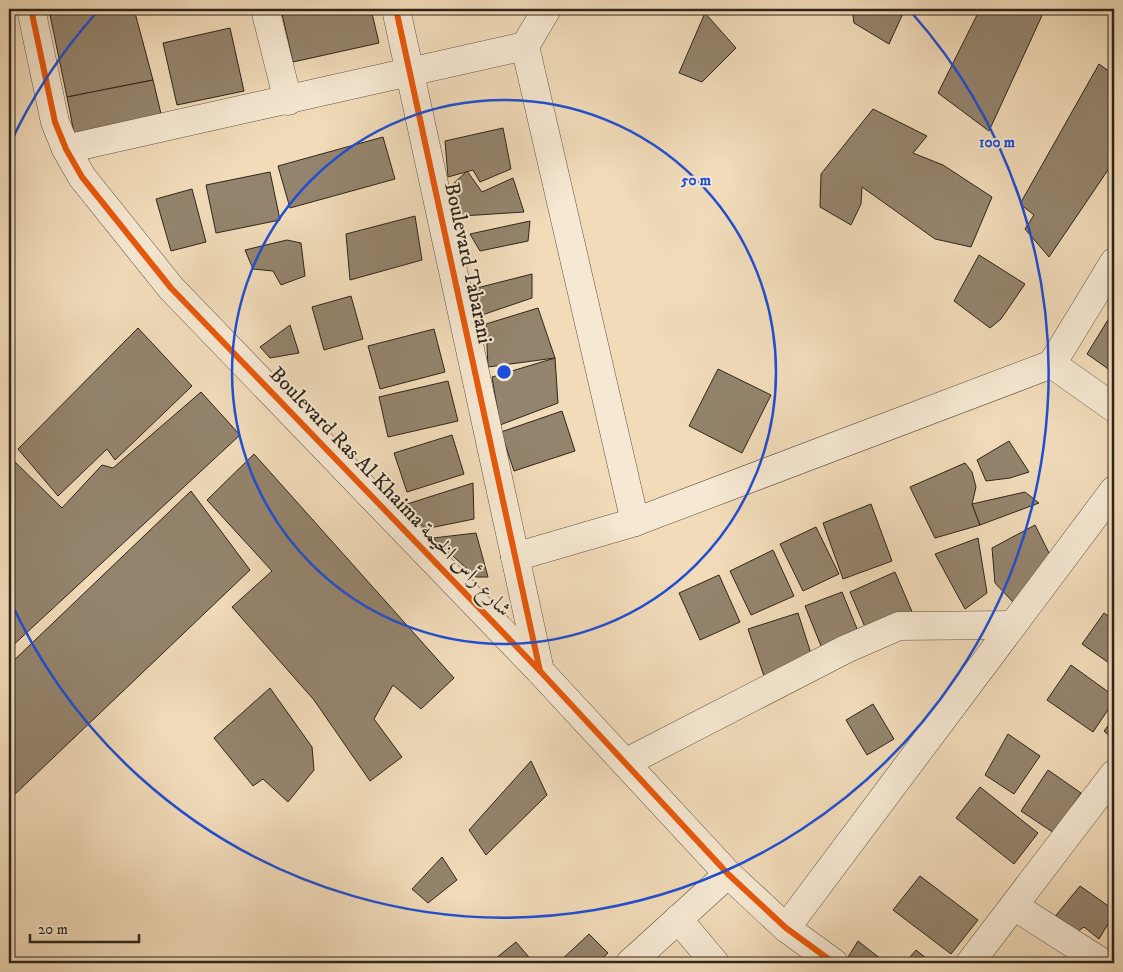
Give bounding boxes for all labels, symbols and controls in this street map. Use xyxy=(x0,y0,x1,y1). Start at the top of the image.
text: 100 m xyxy=(979,133,1016,152)
text: 50 m xyxy=(680,171,712,190)
street label: Boulevard Tabarani xyxy=(438,180,498,346)
street label: Boulevard Ras Al Khaima شارع رأس الخيمة xyxy=(261,359,519,625)
centre of rings xyxy=(495,363,513,381)
scale bar xyxy=(30,912,139,944)
text: 20 m xyxy=(38,920,68,939)

